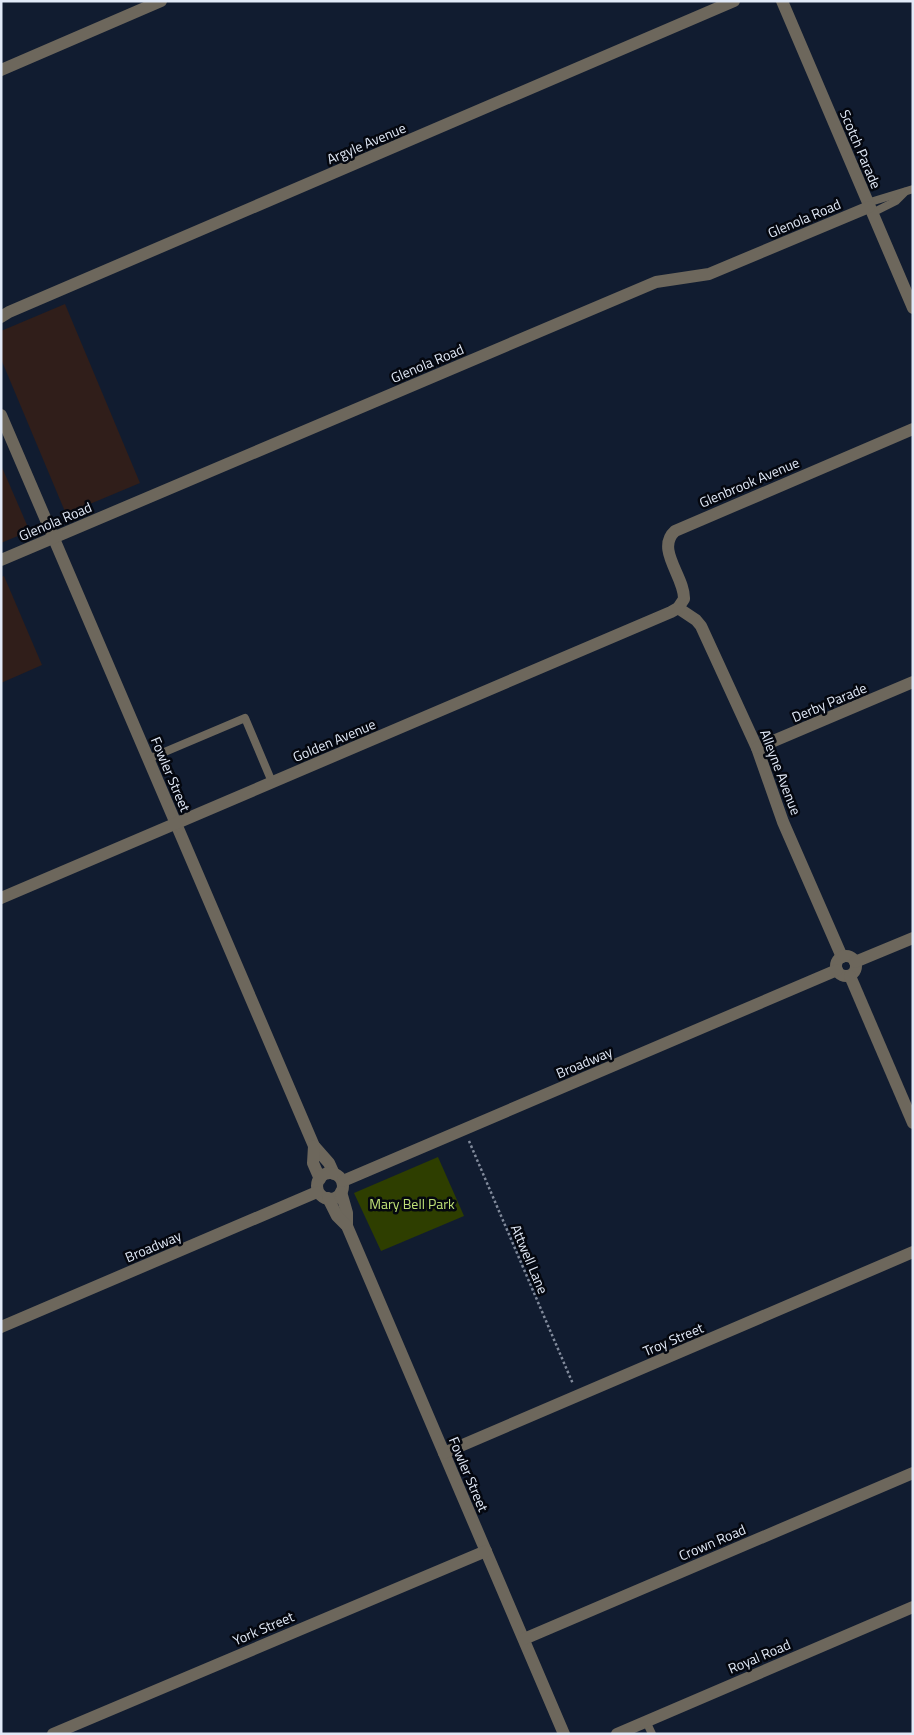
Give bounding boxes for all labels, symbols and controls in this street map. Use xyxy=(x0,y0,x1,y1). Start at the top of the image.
street label: Scotch Parade xyxy=(835,106,887,192)
street label: Argyle Avenue xyxy=(323,117,409,169)
street label: Glenola Road xyxy=(764,193,844,243)
street label: Glenola Road xyxy=(387,338,467,388)
street label: Glenbrook Avenue xyxy=(696,451,802,513)
street label: Glenola Road xyxy=(15,496,95,546)
street label: Derby Parade xyxy=(788,677,870,727)
street label: Golden Avenue xyxy=(289,713,379,767)
street label: Alleyne Avenue xyxy=(755,726,807,818)
street label: Fowler Street xyxy=(146,733,196,815)
street label: Broadway xyxy=(553,1041,616,1083)
park label: Mary Bell Park xyxy=(369,1193,455,1214)
street label: Attwell Lane xyxy=(506,1221,554,1297)
street label: Broadway xyxy=(122,1225,185,1267)
street label: Troy Street xyxy=(639,1317,707,1361)
street label: Fowler Street xyxy=(444,1433,494,1515)
street label: Crown Road xyxy=(675,1518,749,1566)
street label: York Street xyxy=(229,1606,297,1650)
street label: Royal Road xyxy=(725,1633,793,1679)

